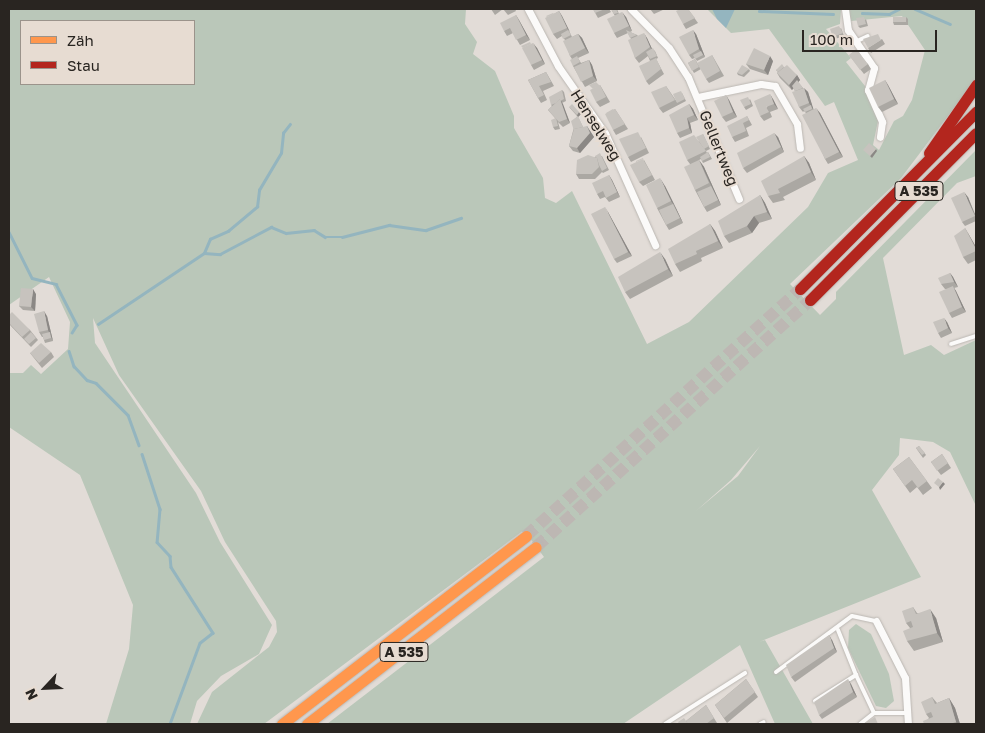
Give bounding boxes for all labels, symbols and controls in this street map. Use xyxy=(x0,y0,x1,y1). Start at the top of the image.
legend xyxy=(20,20,195,85)
scale bar xyxy=(805,20,940,52)
text: 100 m xyxy=(810,30,853,48)
text: Zäh xyxy=(67,31,94,49)
text: Stau xyxy=(67,56,100,74)
street label: Henselweg xyxy=(567,86,625,164)
street label: Gellertweg xyxy=(696,108,742,188)
road number: A 535 xyxy=(894,180,944,202)
road number: A 535 xyxy=(379,640,429,664)
north arrow xyxy=(20,663,70,713)
text: N xyxy=(21,686,41,703)

